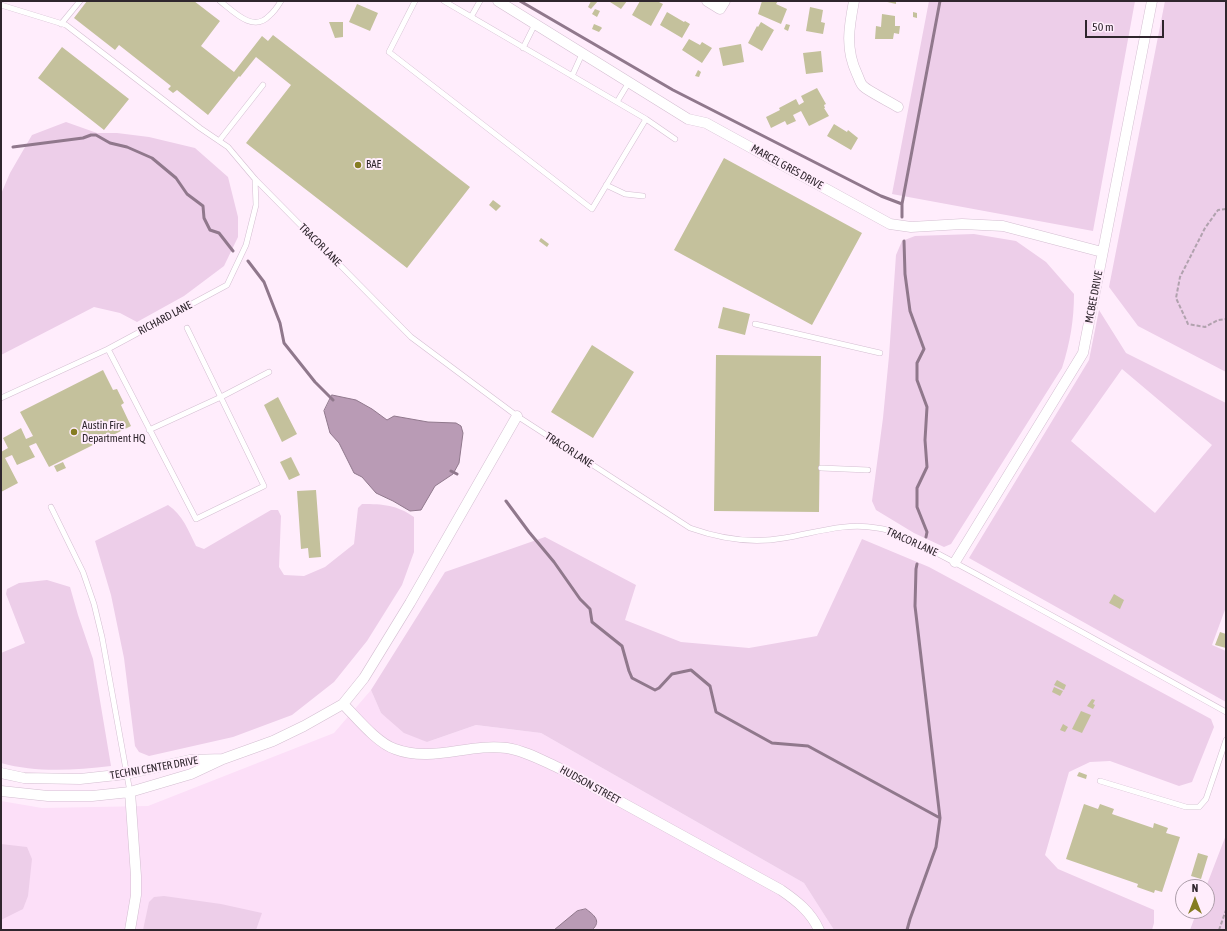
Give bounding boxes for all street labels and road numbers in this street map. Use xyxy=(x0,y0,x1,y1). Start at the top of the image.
street label: MARCEL GRES DRIVE xyxy=(749,142,825,192)
street label: TRACOR LANE xyxy=(296,221,344,269)
street label: MCBEE DRIVE xyxy=(1082,270,1106,324)
street label: RICHARD LANE xyxy=(136,298,194,338)
street label: TRACOR LANE xyxy=(542,430,596,470)
street label: TRACOR LANE xyxy=(884,525,940,559)
street label: TECHNI CENTER DRIVE xyxy=(109,754,199,782)
street label: HUDSON STREET xyxy=(557,763,623,807)

